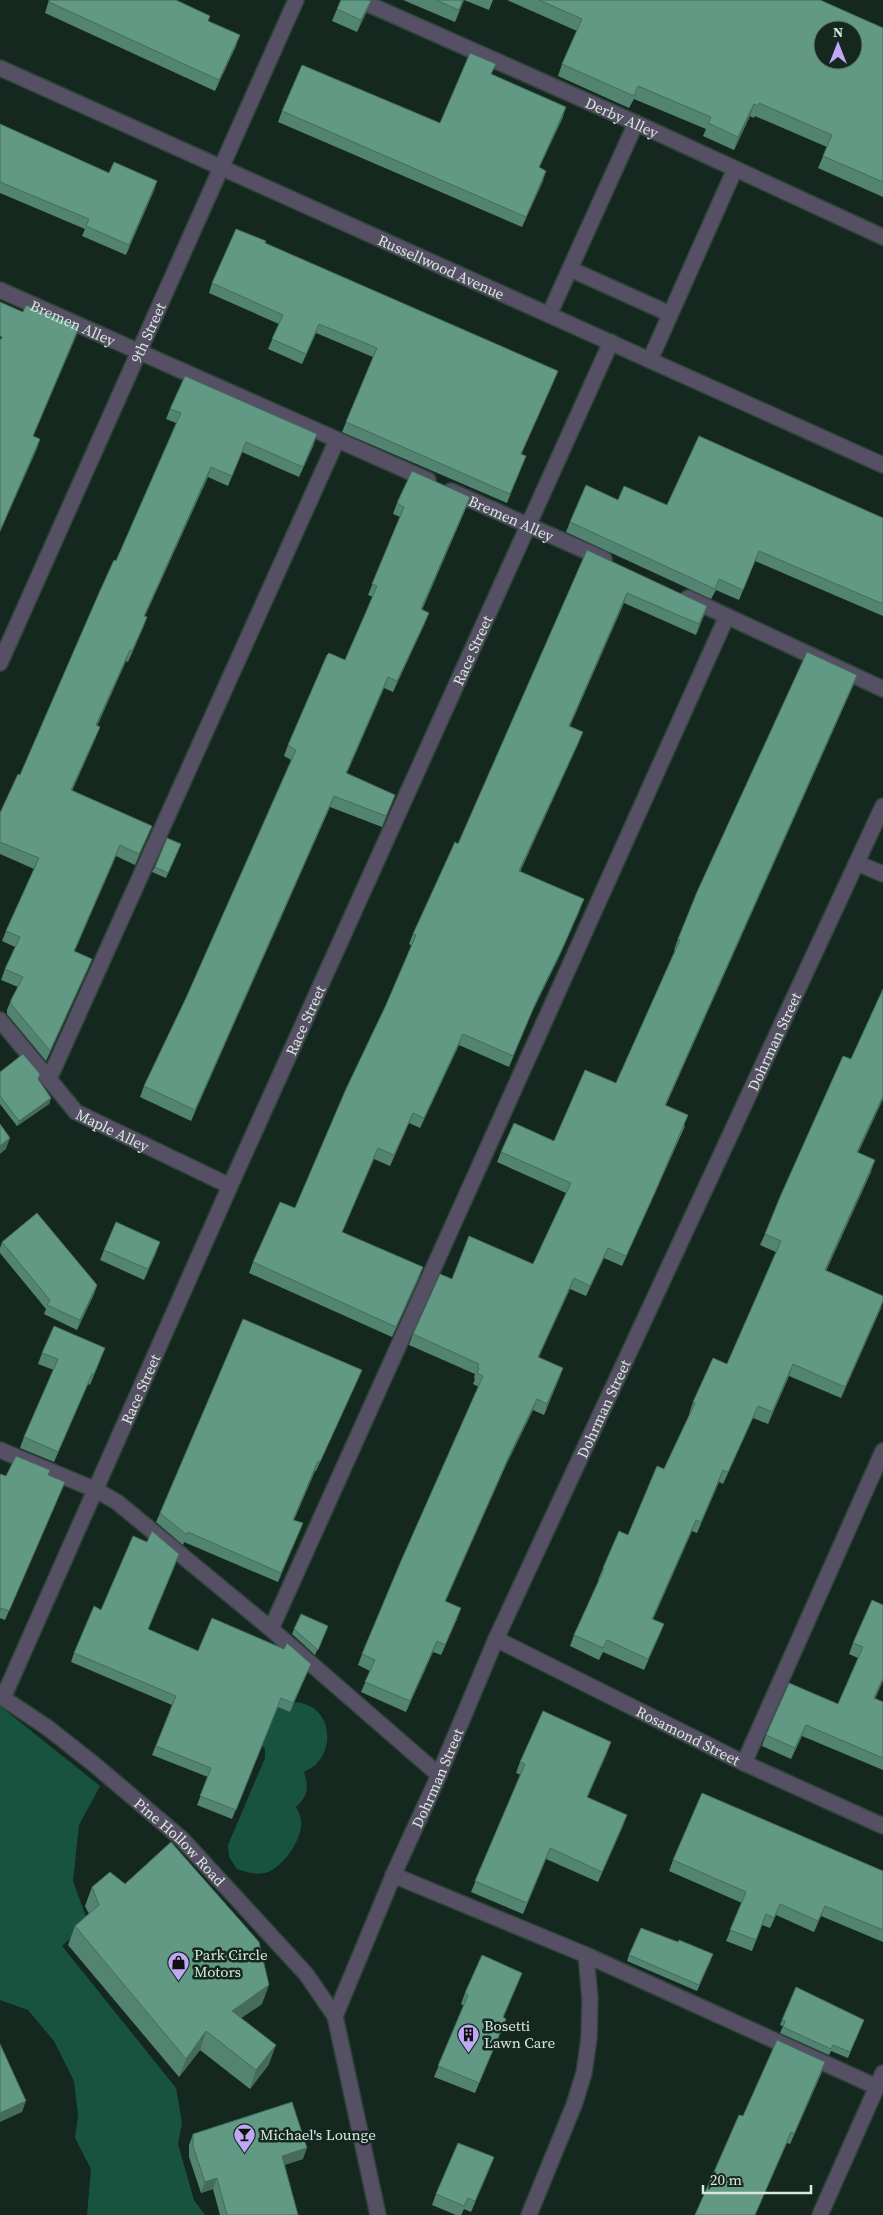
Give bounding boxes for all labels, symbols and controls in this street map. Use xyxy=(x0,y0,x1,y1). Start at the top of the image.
north arrow xyxy=(813,20,863,70)
text: N xyxy=(833,22,843,42)
street label: Derby Alley xyxy=(582,91,663,143)
street label: Russellwood Avenue xyxy=(375,229,508,304)
street label: Bremen Alley xyxy=(27,294,119,351)
street label: 9th Street xyxy=(125,299,170,366)
street label: Bremen Alley xyxy=(465,490,558,546)
street label: Race Street xyxy=(447,612,497,689)
street label: Race Street xyxy=(280,982,330,1059)
street label: Dohrman Street xyxy=(742,988,806,1094)
street label: Maple Alley xyxy=(73,1103,153,1156)
street label: Race Street xyxy=(115,1350,165,1427)
street label: Dohrman Street xyxy=(571,1356,635,1461)
street label: Rosamond Street xyxy=(633,1700,744,1770)
street label: Dohrman Street xyxy=(406,1725,468,1831)
street label: Pine Hollow Road xyxy=(130,1792,231,1891)
place label: Park Circle Motors xyxy=(194,1944,268,1982)
shop icon: Park Circle Motors xyxy=(166,1951,190,1982)
place label: Bosetti Lawn Care xyxy=(484,2015,556,2053)
building icon: Bosetti Lawn Care xyxy=(456,2022,480,2053)
bar icon: Michael's Lounge xyxy=(232,2122,256,2153)
place label: Michael's Lounge xyxy=(260,2124,376,2145)
scale bar xyxy=(703,2162,810,2194)
text: 20 m xyxy=(710,2169,742,2190)

